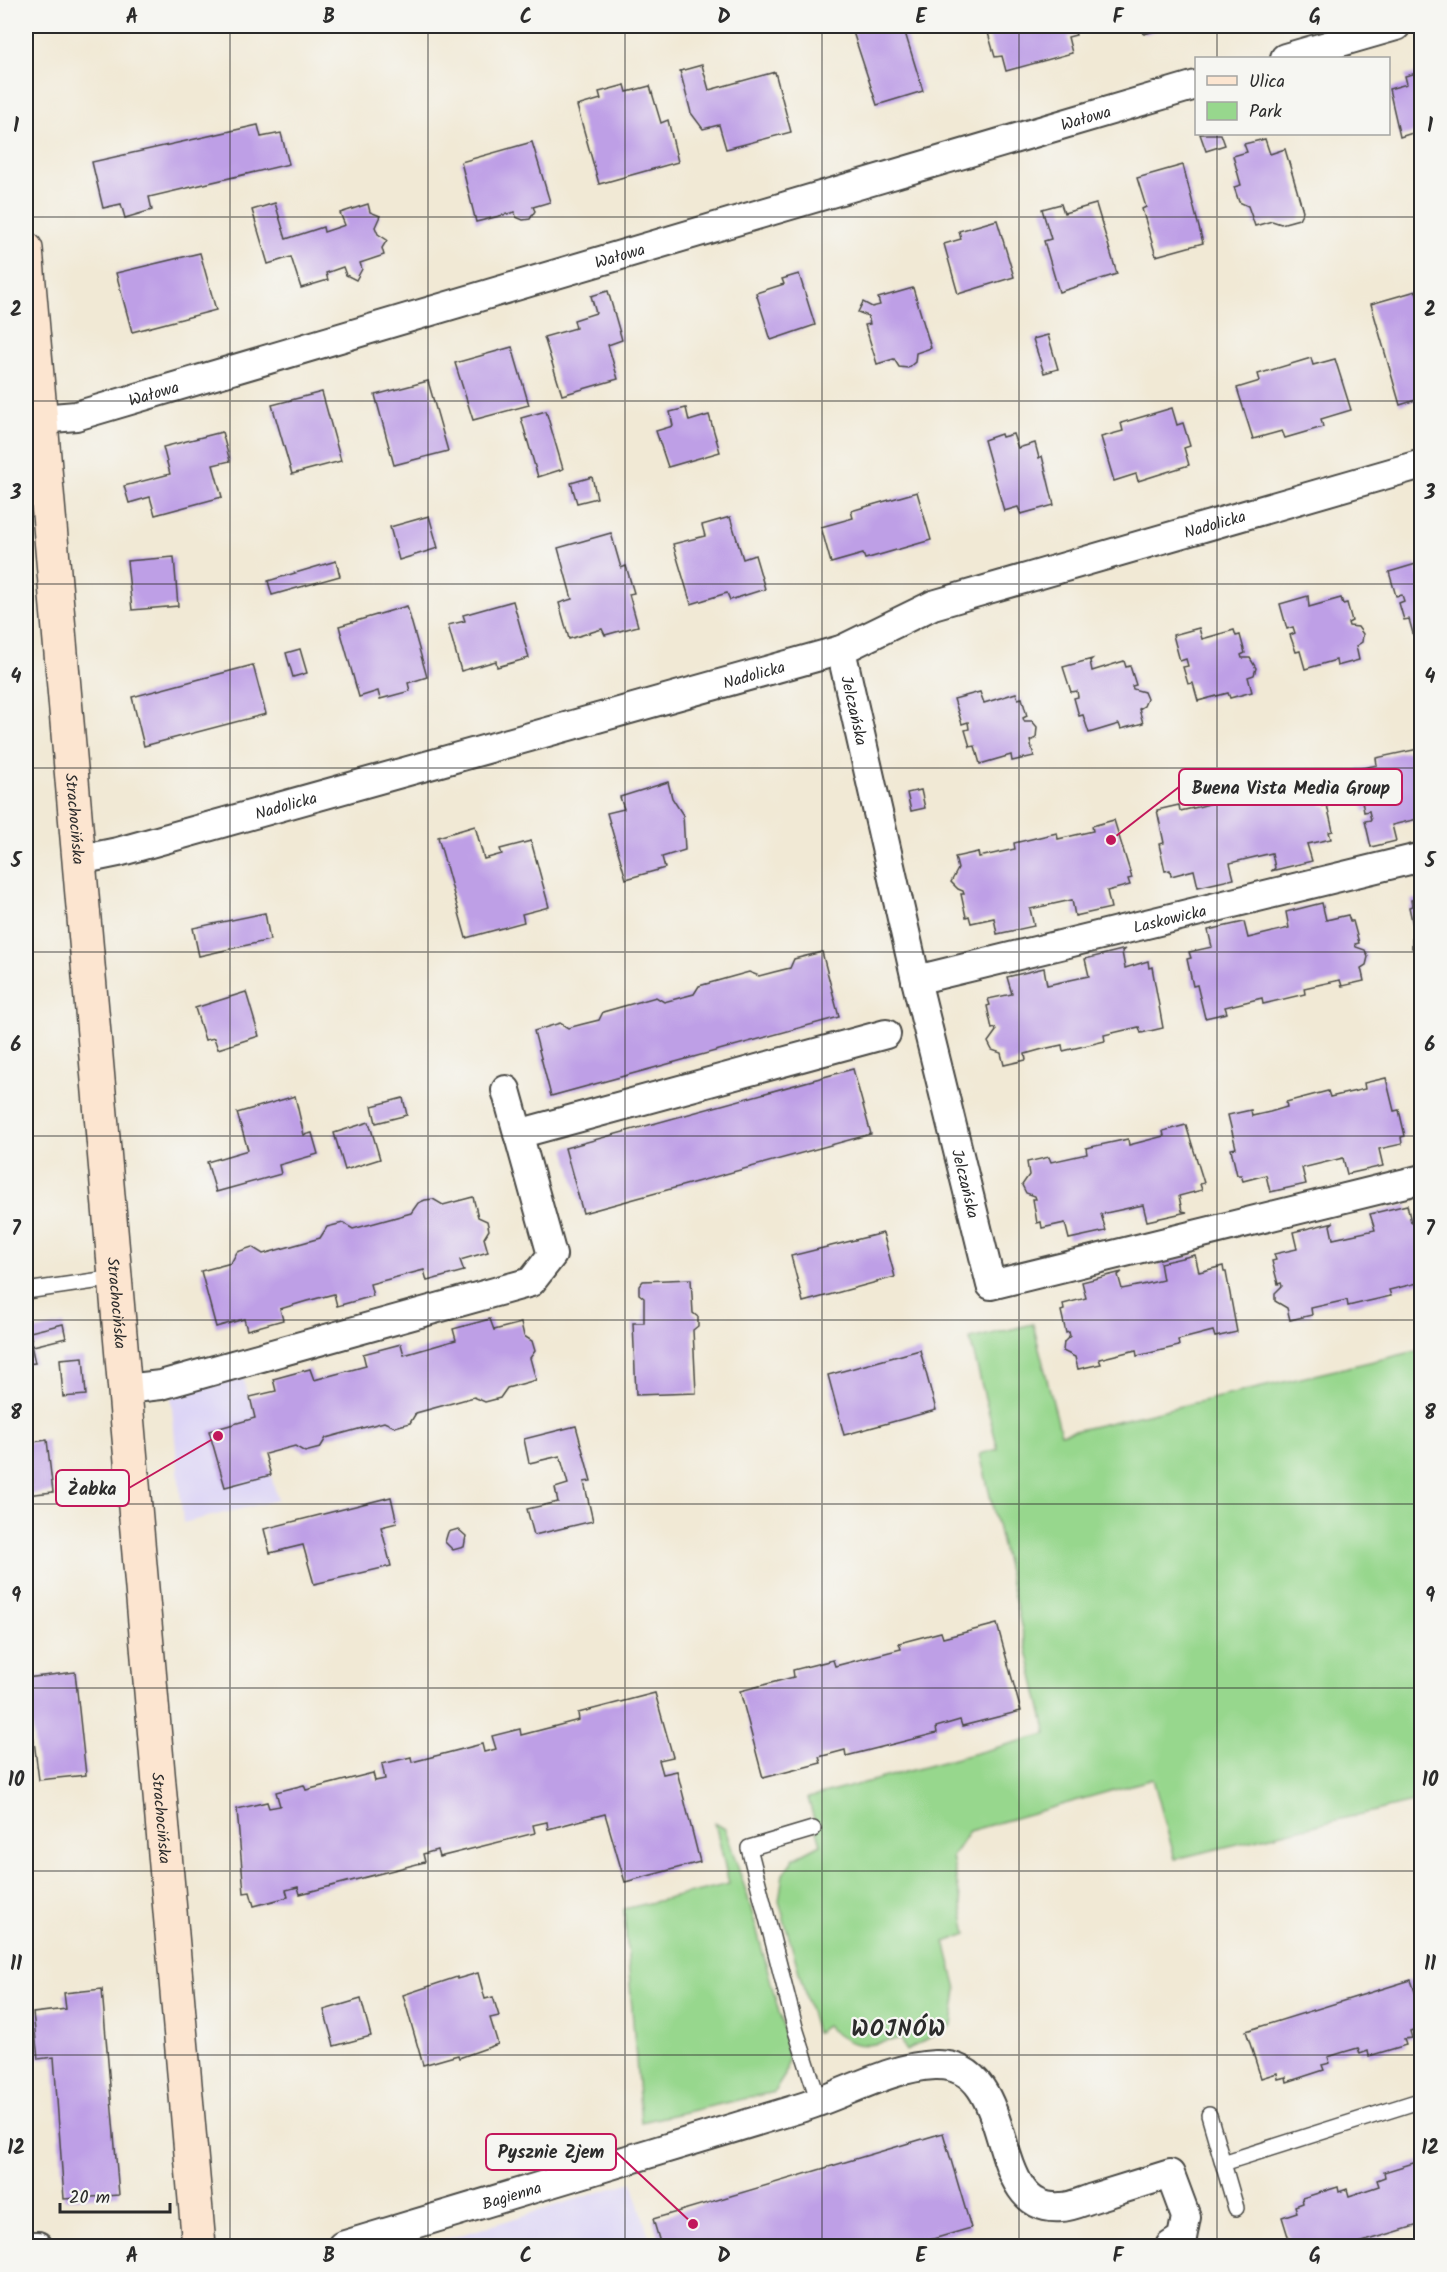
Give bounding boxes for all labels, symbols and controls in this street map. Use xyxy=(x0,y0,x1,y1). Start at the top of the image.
text: A xyxy=(126,2,138,34)
text: B xyxy=(323,2,335,34)
text: C xyxy=(520,2,532,34)
text: D xyxy=(717,2,731,34)
text: E xyxy=(915,2,927,34)
text: F xyxy=(1113,2,1125,34)
text: G xyxy=(1309,2,1321,34)
legend xyxy=(1195,57,1390,135)
text: Ulica xyxy=(1249,68,1285,97)
text: Park xyxy=(1249,98,1282,127)
street label: Wałowa xyxy=(1058,100,1114,138)
text: 1 xyxy=(13,111,19,143)
text: 1 xyxy=(1427,111,1433,143)
street label: Wałowa xyxy=(592,238,648,276)
text: 2 xyxy=(10,295,22,327)
text: 2 xyxy=(1424,295,1436,327)
street label: Wałowa xyxy=(126,375,182,414)
text: 3 xyxy=(10,478,22,510)
text: 3 xyxy=(1424,478,1436,510)
street label: Nadolicka xyxy=(1181,504,1249,546)
street label: Nadolicka xyxy=(720,655,788,696)
text: 4 xyxy=(11,662,22,694)
text: 4 xyxy=(1425,662,1436,694)
street label: Jelczańska xyxy=(833,674,873,748)
callout: Buena Vista Media Group xyxy=(1179,769,1402,805)
street label: Strachocińska xyxy=(57,772,90,866)
text: Buena Vista Media Group xyxy=(1192,775,1391,804)
street label: Nadolicka xyxy=(252,786,320,827)
text: 5 xyxy=(10,846,23,878)
text: 5 xyxy=(1424,846,1437,878)
street label: Laskowicka xyxy=(1131,899,1209,941)
text: 6 xyxy=(11,1030,22,1062)
text: 6 xyxy=(1425,1030,1436,1062)
street label: Jelczańska xyxy=(944,1147,985,1221)
text: 7 xyxy=(11,1214,21,1246)
text: 7 xyxy=(1425,1214,1435,1246)
street label: Strachocińska xyxy=(99,1256,132,1350)
text: 8 xyxy=(10,1398,22,1430)
text: 8 xyxy=(1424,1398,1436,1430)
callout: Żabka xyxy=(56,1470,129,1506)
text: Żabka xyxy=(67,1476,117,1505)
text: 9 xyxy=(11,1581,21,1613)
text: 9 xyxy=(1425,1581,1435,1613)
text: 10 xyxy=(8,1765,25,1797)
text: 10 xyxy=(1422,1765,1439,1797)
street label: Strachocińska xyxy=(144,1771,177,1865)
text: 11 xyxy=(10,1949,22,1981)
text: 11 xyxy=(1424,1949,1436,1981)
district label: WOJNÓW xyxy=(851,2013,947,2048)
text: 12 xyxy=(7,2133,25,2165)
text: 12 xyxy=(1421,2133,1439,2165)
callout: Pysznie Zjem xyxy=(486,2134,616,2170)
text: Pysznie Zjem xyxy=(498,2139,604,2168)
scale bar xyxy=(60,2176,170,2214)
street label: Bagienna xyxy=(479,2176,545,2217)
text: 20 m xyxy=(69,2184,110,2213)
text: A xyxy=(126,2241,138,2272)
text: B xyxy=(323,2241,335,2272)
text: C xyxy=(520,2241,532,2272)
text: D xyxy=(717,2241,731,2272)
text: E xyxy=(915,2241,927,2272)
text: F xyxy=(1113,2241,1125,2272)
text: G xyxy=(1309,2241,1321,2272)

